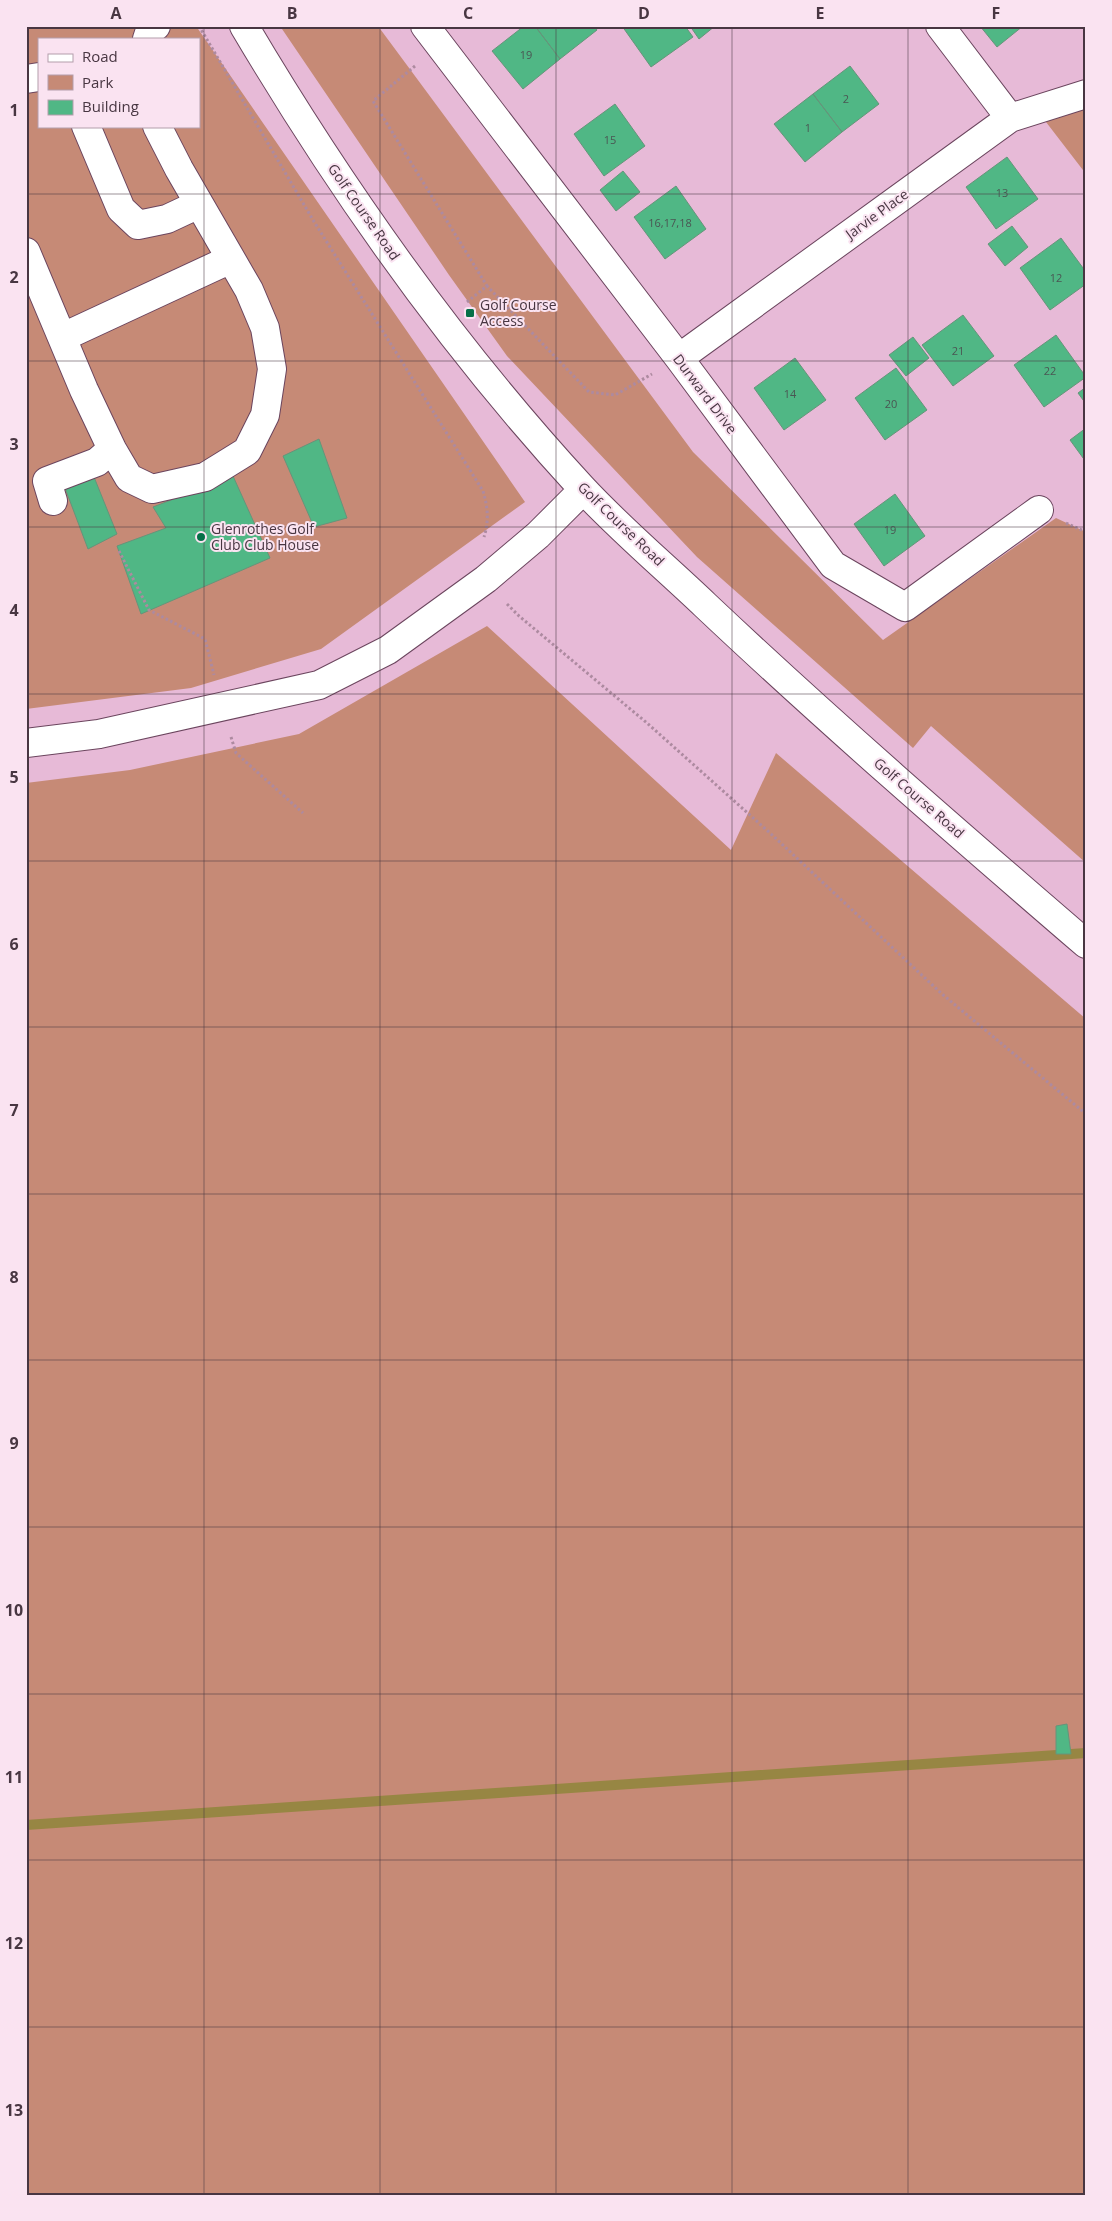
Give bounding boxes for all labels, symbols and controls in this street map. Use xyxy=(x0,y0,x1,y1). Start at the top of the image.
text: A xyxy=(110,2,122,24)
text: B xyxy=(287,2,297,24)
text: C xyxy=(463,2,473,24)
text: D xyxy=(638,2,650,24)
text: E xyxy=(816,2,825,24)
text: F xyxy=(992,2,1000,24)
legend xyxy=(38,38,200,128)
text: Road xyxy=(82,46,118,66)
house number: 19 xyxy=(520,47,532,62)
text: Park xyxy=(82,72,113,92)
house number: 2 xyxy=(843,91,849,106)
text: Building xyxy=(82,96,139,116)
text: 1 xyxy=(9,99,19,121)
house number: 1 xyxy=(805,120,811,135)
house number: 15 xyxy=(604,132,616,147)
street label: Golf Course Road xyxy=(324,160,405,264)
street label: Jarvie Place xyxy=(840,184,912,244)
house number: 13 xyxy=(996,185,1008,200)
house number: 16,17,18 xyxy=(648,215,692,230)
text: 2 xyxy=(9,266,19,288)
house number: 12 xyxy=(1050,270,1062,285)
place label: Golf Course Access xyxy=(480,295,557,330)
marker: Golf Course Access xyxy=(464,307,476,319)
house number: 21 xyxy=(952,343,964,358)
street label: Durward Drive xyxy=(669,350,742,438)
house number: 22 xyxy=(1044,363,1056,378)
house number: 14 xyxy=(784,386,797,401)
house number: 20 xyxy=(885,396,897,411)
text: 3 xyxy=(9,433,19,455)
street label: Golf Course Road xyxy=(574,477,669,570)
place label: Glenrothes Golf Club Club House xyxy=(211,519,319,554)
house number: 19 xyxy=(884,522,896,537)
marker: Glenrothes Golf Club Club House xyxy=(195,531,207,543)
text: 4 xyxy=(9,599,19,621)
street label: Golf Course Road xyxy=(870,753,968,842)
text: 5 xyxy=(9,766,19,788)
text: 6 xyxy=(9,933,19,955)
text: 7 xyxy=(9,1099,19,1121)
text: 8 xyxy=(9,1266,19,1288)
text: 9 xyxy=(9,1432,19,1454)
text: 10 xyxy=(5,1599,23,1621)
text: 11 xyxy=(5,1766,23,1788)
text: 12 xyxy=(5,1932,23,1954)
text: 13 xyxy=(5,2099,23,2121)

